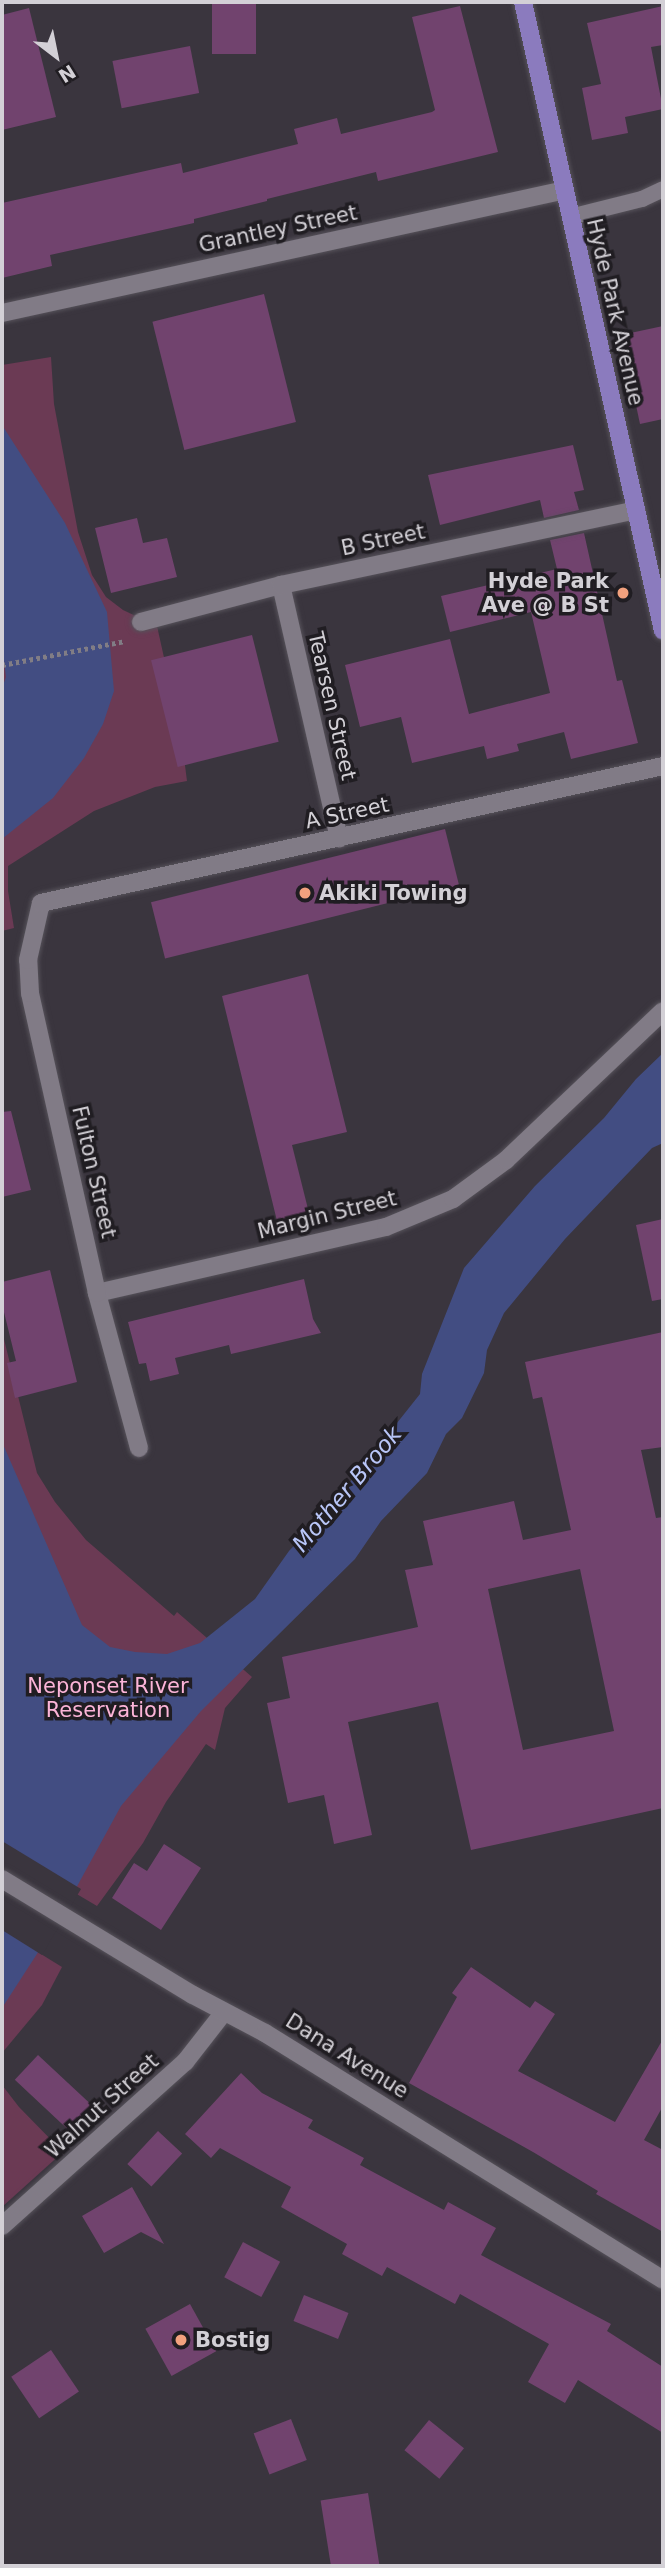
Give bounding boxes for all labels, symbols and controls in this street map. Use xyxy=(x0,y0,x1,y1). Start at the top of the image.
north arrow xyxy=(21,21,91,91)
text: N xyxy=(55,60,80,87)
street label: Grantley Street xyxy=(197,200,359,258)
street label: Hyde Park Avenue xyxy=(581,216,649,408)
street label: B Street xyxy=(339,519,427,561)
place label: Hyde Park Ave @ B St xyxy=(481,568,609,618)
marker: Hyde Park Ave @ B St xyxy=(615,585,631,601)
street label: Tearsen Street xyxy=(303,629,361,783)
street label: A Street xyxy=(303,792,391,834)
place label: Akiki Towing xyxy=(319,880,467,906)
marker: Akiki Towing xyxy=(297,885,313,901)
street label: Fulton Street xyxy=(67,1103,121,1241)
street label: Margin Street xyxy=(255,1186,399,1244)
water label: Mother Brook xyxy=(287,1421,407,1557)
park label: Neponset River Reservation xyxy=(27,1673,189,1723)
street label: Dana Avenue xyxy=(281,2008,413,2104)
street label: Walnut Street xyxy=(40,2049,164,2163)
place label: Bostig xyxy=(195,2327,270,2353)
marker: Bostig xyxy=(173,2332,189,2348)

